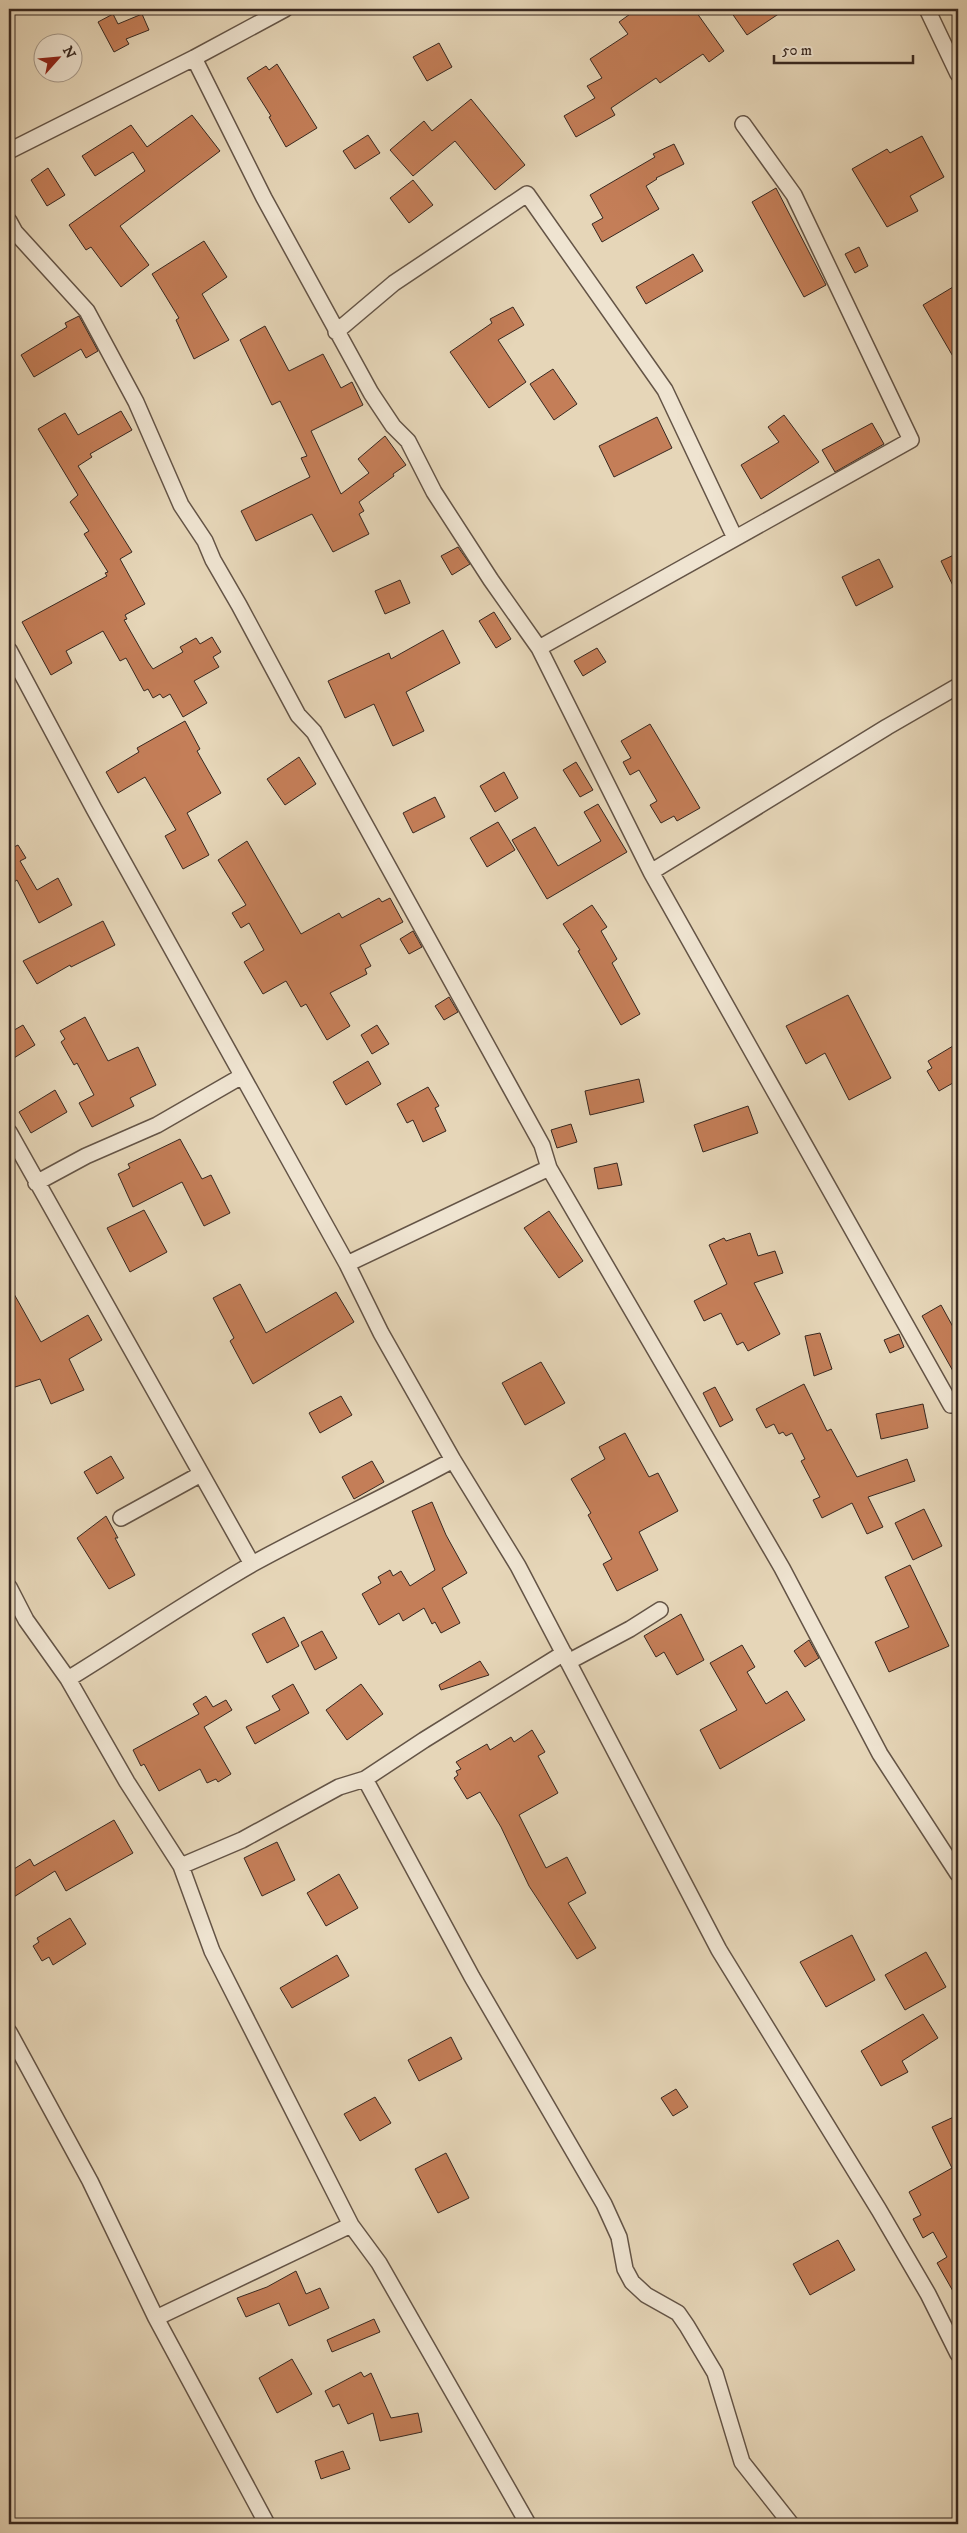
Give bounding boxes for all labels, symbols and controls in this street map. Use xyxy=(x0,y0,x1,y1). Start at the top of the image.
north arrow xyxy=(32,32,82,82)
scale bar xyxy=(774,32,913,64)
text: 50 m xyxy=(782,41,812,60)
text: N xyxy=(58,43,80,62)

